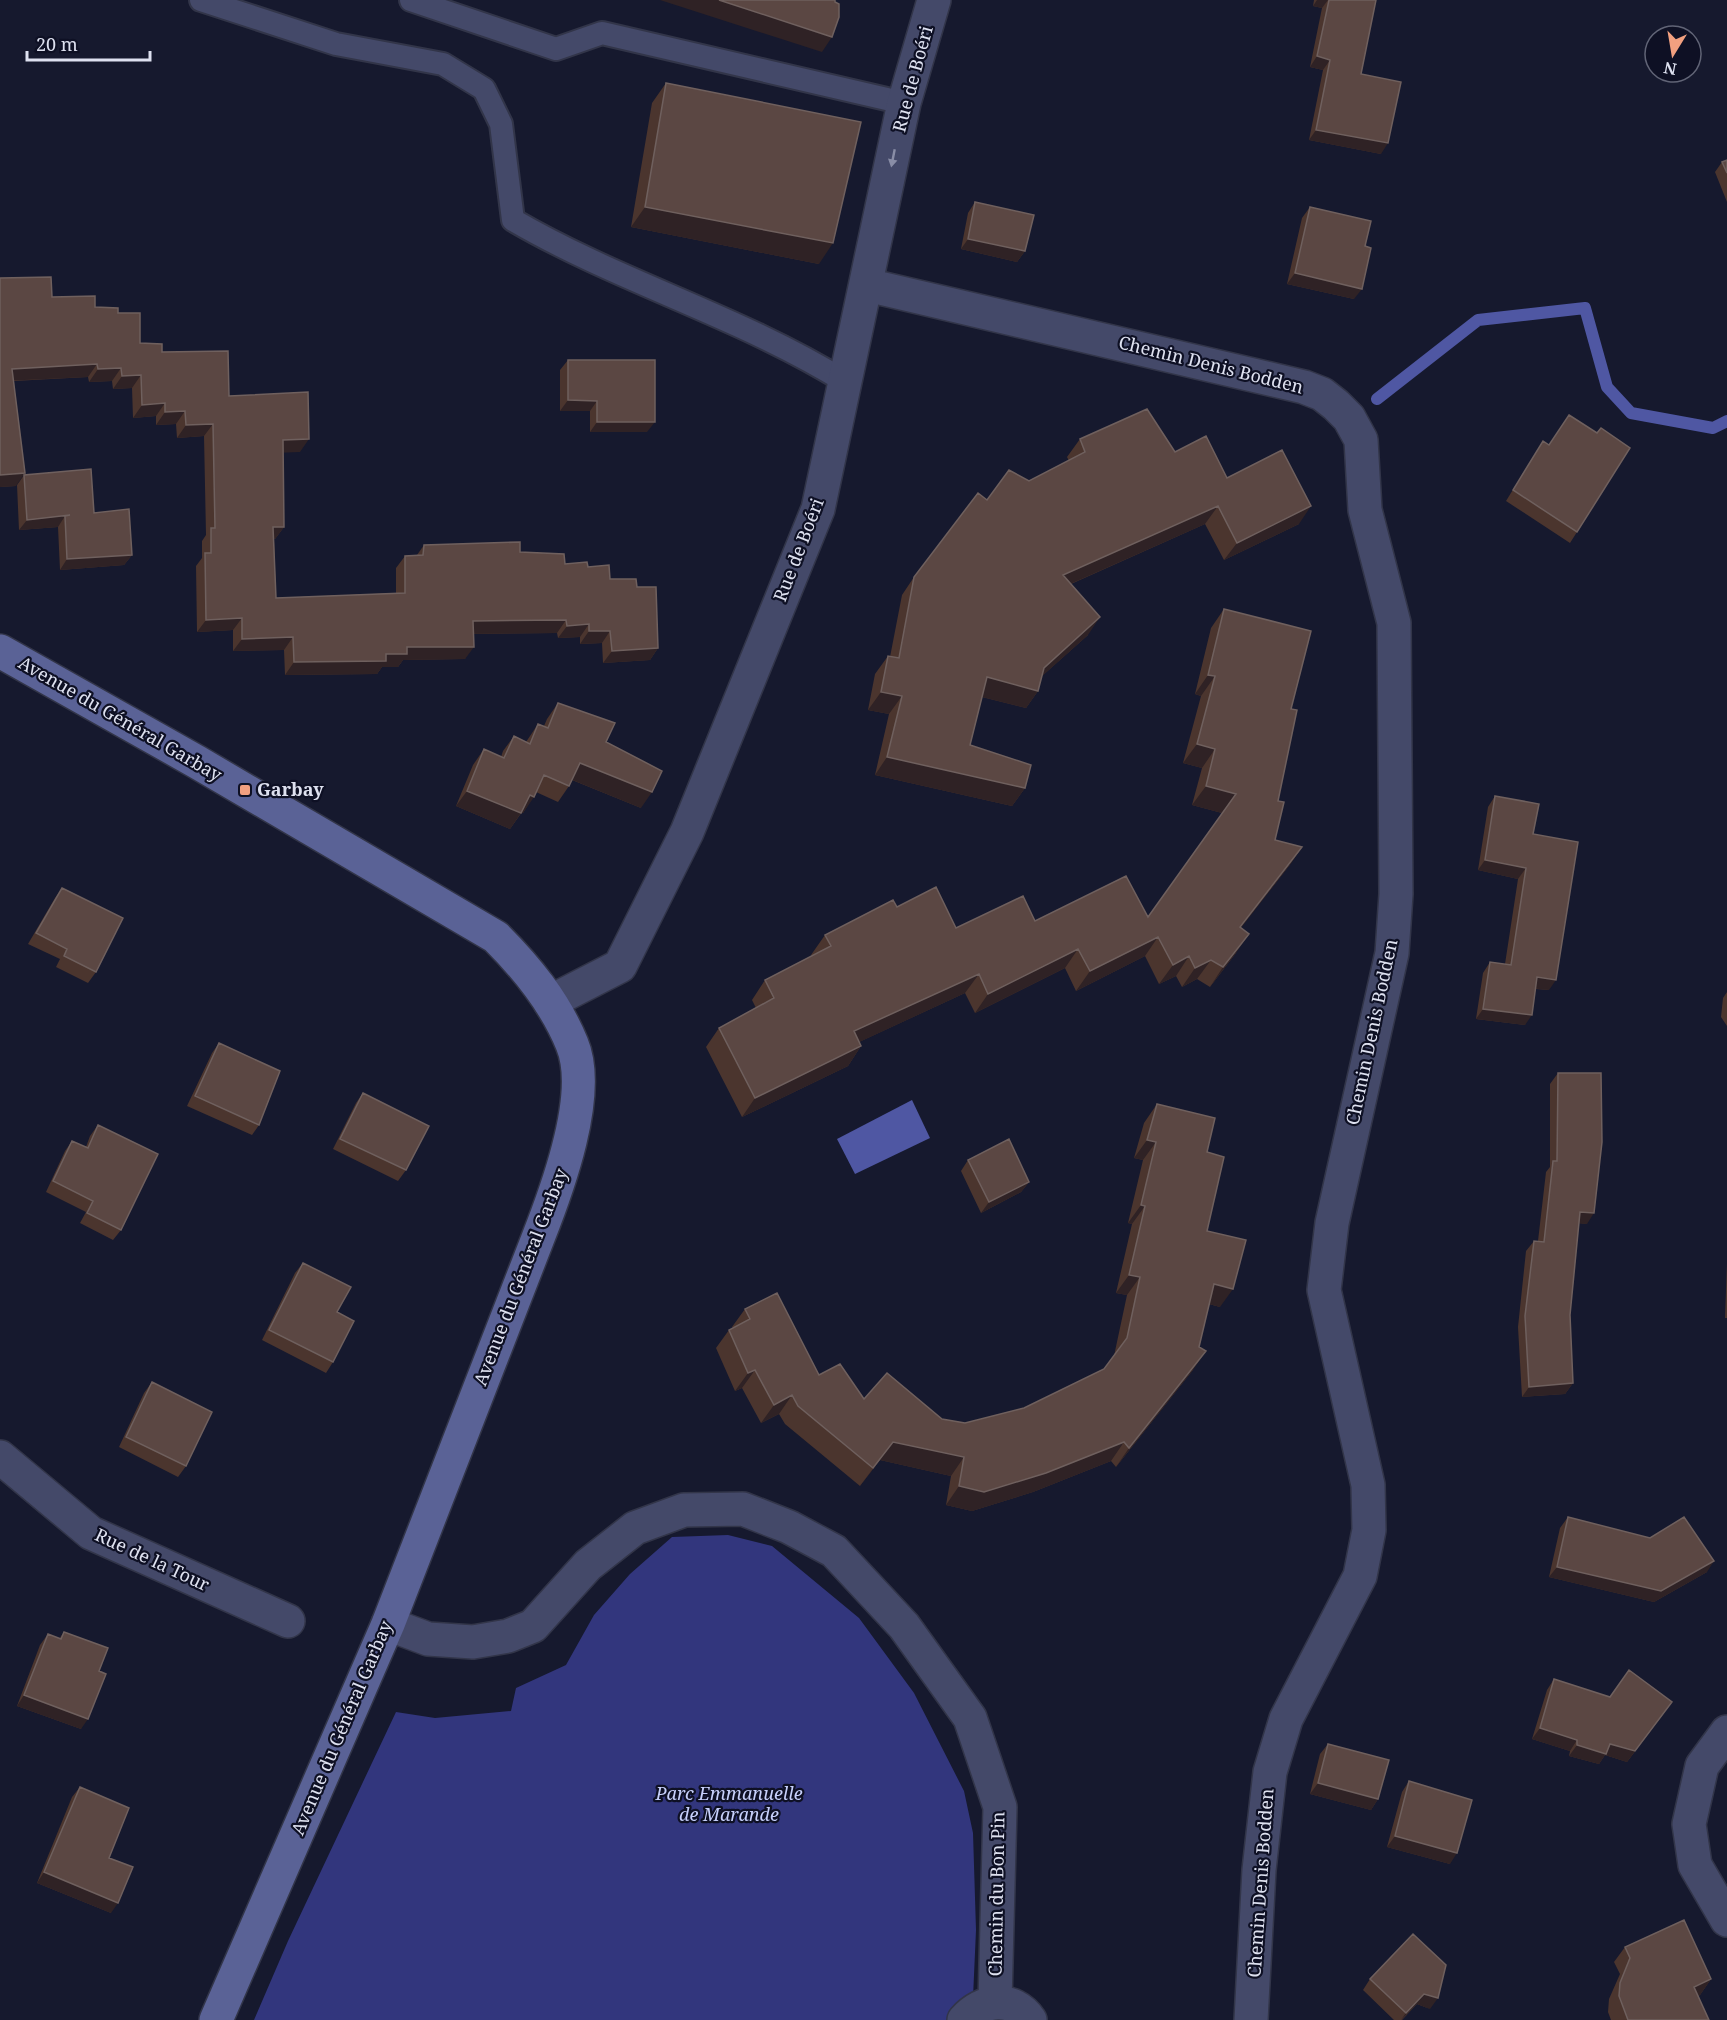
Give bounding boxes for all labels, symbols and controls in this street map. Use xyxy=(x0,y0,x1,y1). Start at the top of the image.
street label: Rue de Boéri xyxy=(886,23,938,134)
scale bar xyxy=(27,24,150,62)
north arrow xyxy=(1643,24,1703,84)
text: 20 m xyxy=(36,32,78,56)
text: N xyxy=(1661,57,1678,81)
one-way arrow xyxy=(888,149,897,168)
street label: Chemin Denis Bodden xyxy=(1116,329,1306,399)
street label: Rue de Boéri xyxy=(767,494,829,605)
street label: Avenue du Général Garbay xyxy=(15,650,227,787)
place label: Garbay xyxy=(257,777,324,801)
marker: Garbay xyxy=(238,783,252,797)
street label: Chemin Denis Bodden xyxy=(1340,936,1403,1127)
street label: Avenue du Général Garbay xyxy=(467,1164,573,1389)
street label: Rue de la Tour xyxy=(91,1522,214,1596)
street label: Avenue du Général Garbay xyxy=(285,1616,398,1839)
park label: Parc Emmanuelle de Marande xyxy=(654,1781,803,1826)
street label: Chemin Denis Bodden xyxy=(1241,1787,1279,1978)
street label: Chemin du Bon Pin xyxy=(983,1811,1009,1977)

